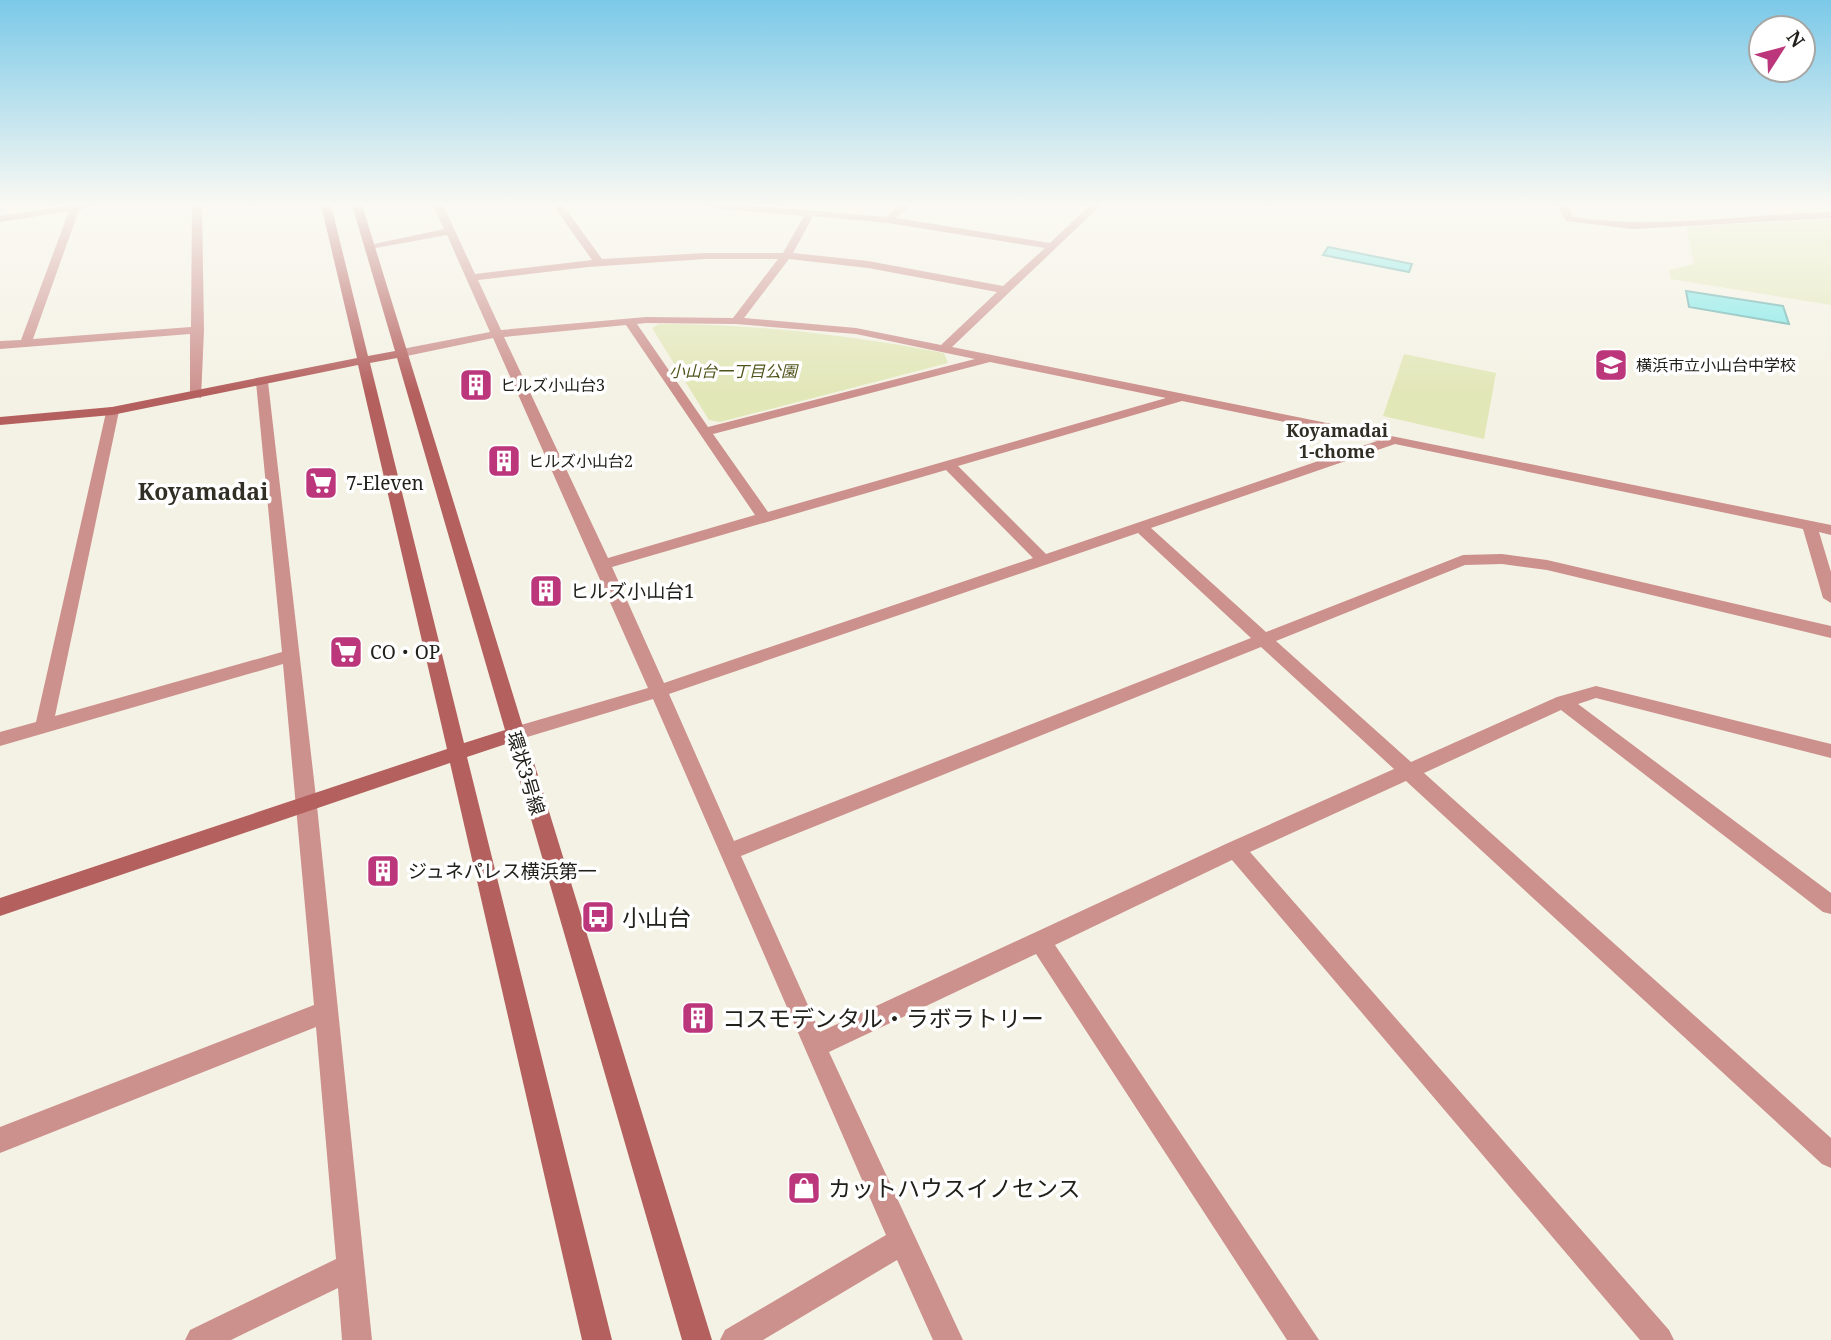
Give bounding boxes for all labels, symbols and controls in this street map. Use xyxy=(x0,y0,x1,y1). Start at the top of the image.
north arrow xyxy=(1747,14,1817,84)
text: N xyxy=(1781,25,1811,53)
school or university icon: 横浜市立小山台中学校 xyxy=(1592,346,1630,384)
place label: 横浜市立小山台中学校 xyxy=(1636,354,1796,376)
park label: 小山台一丁目公園 xyxy=(669,360,799,382)
building icon: ヒルズ小山台3 xyxy=(457,366,495,404)
place label: ヒルズ小山台3 xyxy=(500,374,605,396)
district label: Koyamadai 1-chome xyxy=(1286,418,1389,463)
building icon: ヒルズ小山台2 xyxy=(485,442,523,480)
place label: ヒルズ小山台2 xyxy=(528,450,633,472)
supermarket icon: 7-Eleven xyxy=(302,464,340,502)
place label: 7-Eleven xyxy=(346,470,424,496)
district label: Koyamadai xyxy=(138,475,268,507)
building icon: ヒルズ小山台1 xyxy=(527,572,565,610)
place label: ヒルズ小山台1 xyxy=(570,578,695,604)
supermarket icon: CO・OP xyxy=(327,633,365,671)
place label: CO・OP xyxy=(370,639,440,665)
street label: 環状3号線 xyxy=(501,728,551,818)
building icon: ジュネパレス横浜第一 xyxy=(364,852,402,890)
place label: ジュネパレス横浜第一 xyxy=(408,858,597,884)
bus stop icon: 小山台 xyxy=(579,898,617,936)
place label: 小山台 xyxy=(622,901,691,933)
building icon: コスモデンタル・ラボラトリー xyxy=(679,999,717,1037)
place label: コスモデンタル・ラボラトリー xyxy=(722,1002,1044,1034)
shop icon: カットハウスイノセンス xyxy=(785,1169,823,1207)
place label: カットハウスイノセンス xyxy=(828,1172,1081,1204)

